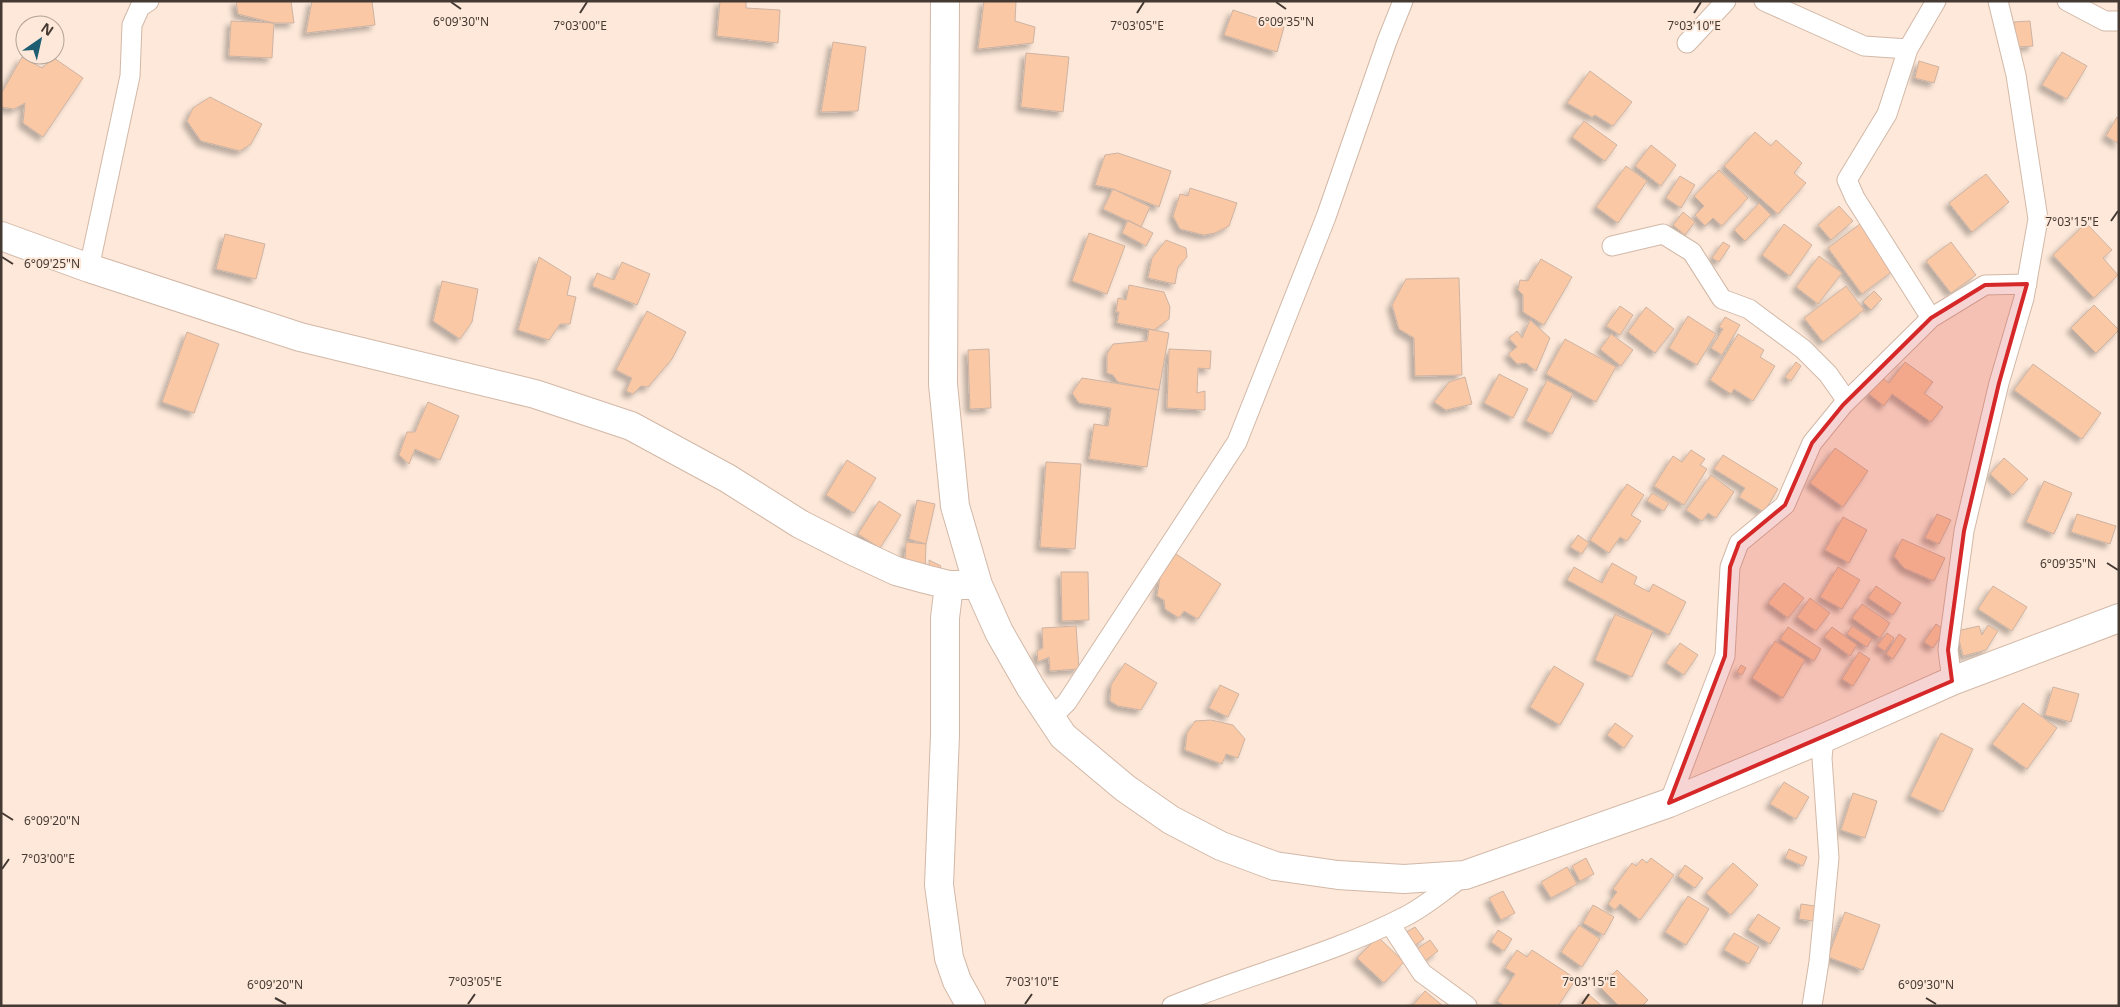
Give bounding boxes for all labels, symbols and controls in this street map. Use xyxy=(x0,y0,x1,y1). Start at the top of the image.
text: 6°09'30"N xyxy=(433,13,489,30)
text: 6°09'35"N xyxy=(1258,13,1314,30)
north arrow xyxy=(15,15,65,65)
text: 7°03'00"E xyxy=(553,17,607,34)
text: 7°03'05"E xyxy=(1110,17,1164,34)
text: 7°03'10"E xyxy=(1667,17,1721,34)
text: N xyxy=(38,18,58,40)
text: 7°03'15"E xyxy=(2045,213,2099,230)
text: 6°09'25"N xyxy=(24,255,80,272)
text: 6°09'35"N xyxy=(2040,555,2096,572)
text: 6°09'20"N xyxy=(24,812,80,829)
text: 7°03'00"E xyxy=(21,850,75,867)
text: 7°03'05"E xyxy=(448,973,502,990)
text: 7°03'10"E xyxy=(1005,973,1059,990)
text: 7°03'15"E xyxy=(1562,973,1616,990)
text: 6°09'20"N xyxy=(247,976,303,993)
text: 6°09'30"N xyxy=(1898,976,1954,993)

